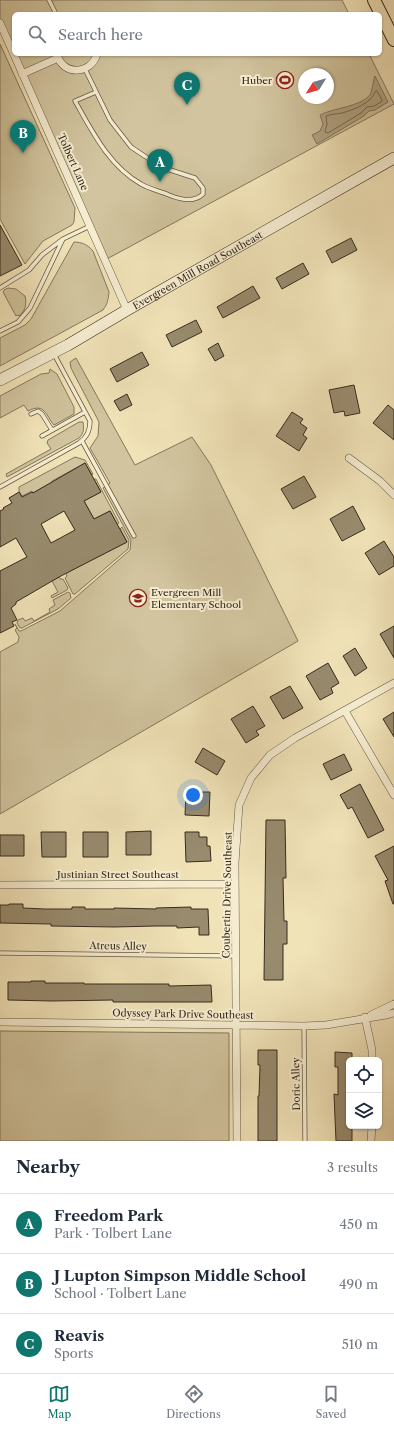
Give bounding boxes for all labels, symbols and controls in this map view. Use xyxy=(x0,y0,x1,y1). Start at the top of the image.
search box xyxy=(12,12,382,56)
icon: search xyxy=(26,23,48,45)
text: Search here xyxy=(58,25,143,44)
north arrow xyxy=(298,68,334,104)
sports icon: Huber xyxy=(275,70,295,90)
pin: C xyxy=(174,72,200,105)
place label: Huber xyxy=(242,74,273,87)
pin: B xyxy=(10,120,36,153)
street label: Tolbert Lane xyxy=(55,131,92,193)
pin: A xyxy=(147,149,173,182)
street label: Evergreen Mill Road Southeast xyxy=(130,228,265,312)
place label: Evergreen Mill Elementary School xyxy=(151,586,241,611)
school or university icon: Evergreen Mill Elementary School xyxy=(128,588,148,608)
your location xyxy=(183,785,203,805)
street label: Coubertin Drive Southeast xyxy=(219,831,235,959)
street label: Justinian Street Southeast xyxy=(55,868,179,881)
street label: Atreus Alley xyxy=(88,939,147,953)
street label: Odyssey Park Drive Southeast xyxy=(112,1006,254,1022)
street label: Doric Alley xyxy=(289,1057,303,1111)
map controls xyxy=(346,1057,382,1129)
button: locate xyxy=(346,1057,382,1093)
button: layers xyxy=(346,1093,382,1129)
text: Nearby xyxy=(16,1157,80,1177)
text: 3 results xyxy=(327,1159,378,1175)
text: Freedom Park xyxy=(54,1206,163,1225)
text: A xyxy=(24,1216,34,1232)
text: 450 m xyxy=(340,1216,378,1232)
text: Park · Tolbert Lane xyxy=(54,1225,172,1241)
text: J Lupton Simpson Middle School xyxy=(54,1266,306,1285)
text: B xyxy=(24,1276,34,1292)
text: 490 m xyxy=(339,1276,378,1292)
text: School · Tolbert Lane xyxy=(54,1285,187,1301)
text: Reavis xyxy=(54,1326,104,1345)
text: C xyxy=(24,1336,34,1352)
text: 510 m xyxy=(342,1336,378,1352)
text: Sports xyxy=(54,1345,93,1361)
tab: Map xyxy=(48,1383,71,1421)
tab: Directions xyxy=(166,1383,221,1421)
tab: Saved xyxy=(316,1383,346,1421)

